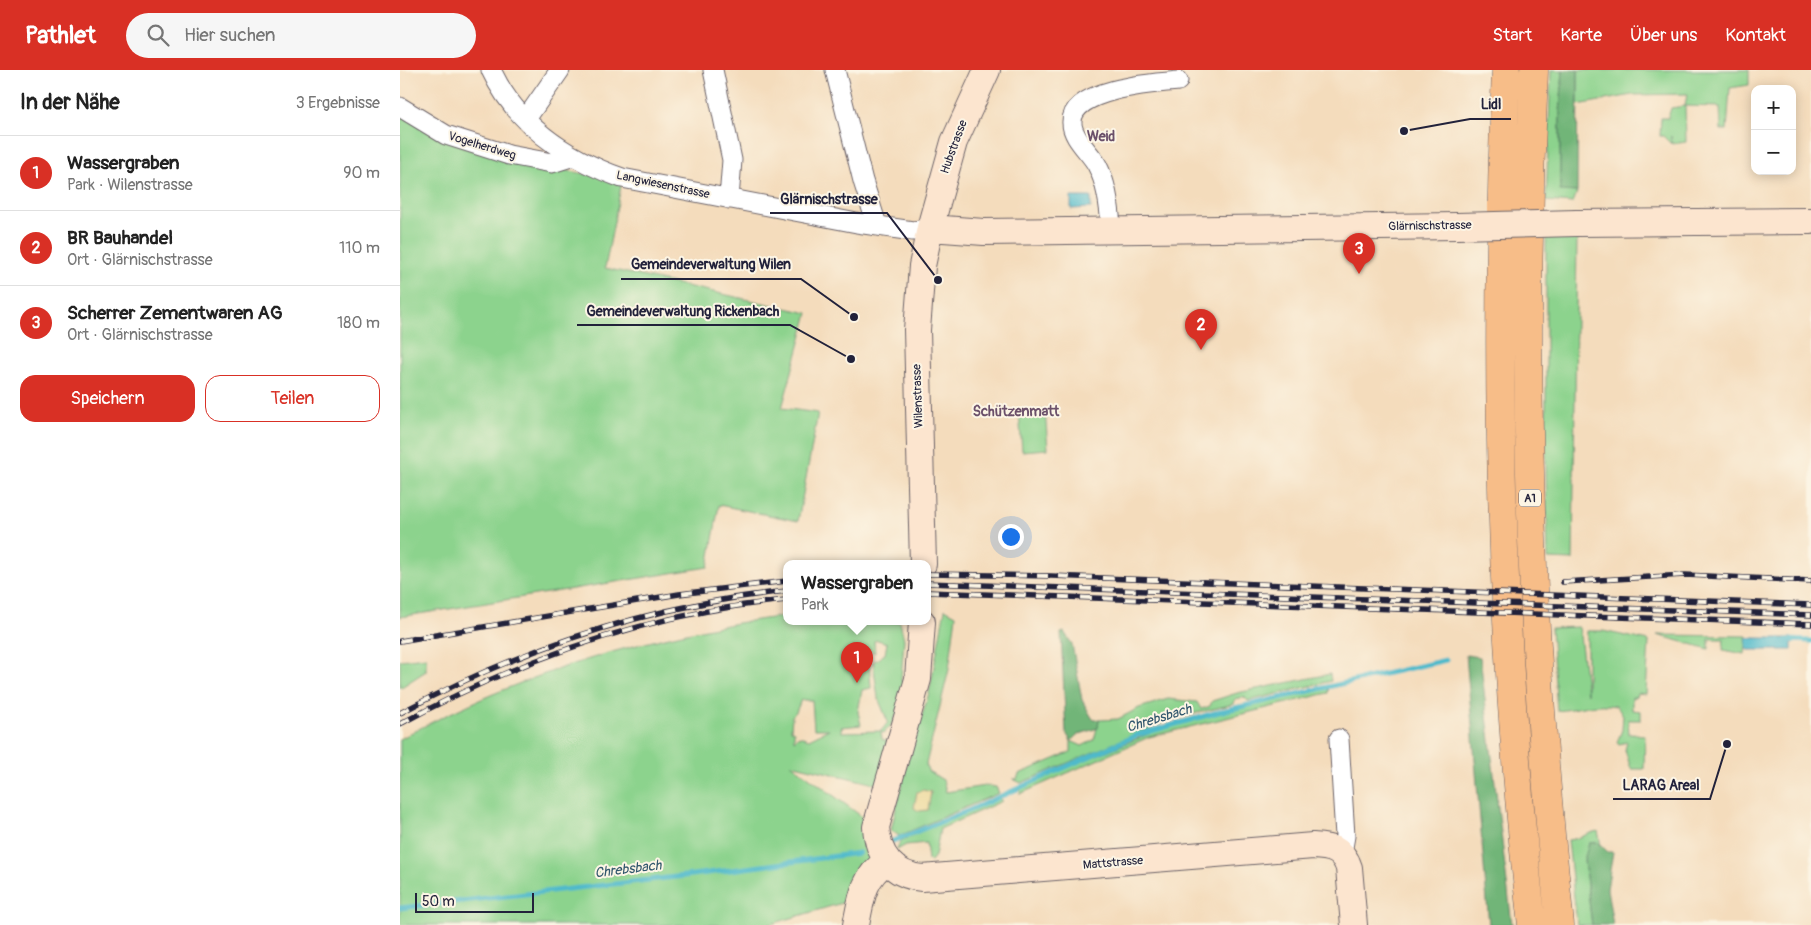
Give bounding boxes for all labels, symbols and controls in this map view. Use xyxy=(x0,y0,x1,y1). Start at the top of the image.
search box xyxy=(126,13,476,58)
text: Pathlet xyxy=(25,21,96,50)
icon: search xyxy=(144,21,172,49)
text: Hier suchen xyxy=(184,23,276,47)
text: Start xyxy=(1492,24,1532,47)
text: Karte xyxy=(1560,24,1602,47)
text: Über uns xyxy=(1630,24,1697,47)
text: Kontakt xyxy=(1725,24,1786,47)
map controls xyxy=(1751,85,1796,175)
button: + xyxy=(1751,85,1796,130)
text: In der Nähe xyxy=(20,89,120,116)
callout: Lidl xyxy=(1470,90,1511,119)
text: 3 Ergebnisse xyxy=(296,93,380,113)
text: Lidl xyxy=(1481,96,1501,113)
street label: Hubstrasse xyxy=(937,118,971,176)
district label: Weid xyxy=(1087,128,1115,145)
street label: Vogelherdweg xyxy=(446,129,518,163)
button: − xyxy=(1751,130,1796,175)
text: Wassergraben xyxy=(67,151,179,175)
text: 1 xyxy=(33,163,39,183)
text: 90 m xyxy=(343,163,380,183)
street label: Langwiesenstrasse xyxy=(615,168,711,202)
text: Park · Wilenstrasse xyxy=(67,175,193,195)
callout: Glärnischstrasse xyxy=(770,184,887,213)
text: Glärnischstrasse xyxy=(780,191,879,208)
street label: Glärnischstrasse xyxy=(1388,218,1472,234)
text: BR Bauhandel xyxy=(67,226,173,250)
pin: 3 xyxy=(1343,233,1375,274)
text: 2 xyxy=(32,238,40,258)
text: 110 m xyxy=(339,238,380,258)
text: Ort · Glärnischstrasse xyxy=(67,250,213,270)
callout: Gemeindeverwaltung Wilen xyxy=(621,250,801,279)
text: Gemeindeverwaltung Wilen xyxy=(631,256,791,273)
callout: Gemeindeverwaltung Rickenbach xyxy=(577,296,790,325)
text: Scherrer Zementwaren AG xyxy=(67,301,283,325)
text: Gemeindeverwaltung Rickenbach xyxy=(587,303,780,320)
pin: 2 xyxy=(1185,309,1217,350)
text: 3 xyxy=(32,313,40,333)
text: 180 m xyxy=(337,313,380,333)
text: Ort · Glärnischstrasse xyxy=(67,325,213,345)
street label: Wilenstrasse xyxy=(909,364,927,428)
button: Speichern xyxy=(20,375,195,422)
button: Teilen xyxy=(205,375,380,422)
district label: Schützenmatt xyxy=(973,403,1060,420)
road number: A1 xyxy=(1519,489,1541,506)
your location xyxy=(998,524,1024,550)
popup xyxy=(783,560,931,625)
text: Wassergraben xyxy=(801,571,913,595)
text: Park xyxy=(801,595,829,615)
pin: 1 xyxy=(841,642,873,683)
water label: Chrebsbach xyxy=(1124,700,1195,736)
callout: LARAG Areal xyxy=(1613,770,1710,799)
text: LARAG Areal xyxy=(1622,777,1700,794)
street label: Mattstrasse xyxy=(1082,853,1144,873)
water label: Chrebsbach xyxy=(594,856,664,882)
scale bar xyxy=(415,890,534,913)
text: 50 m xyxy=(422,893,455,910)

